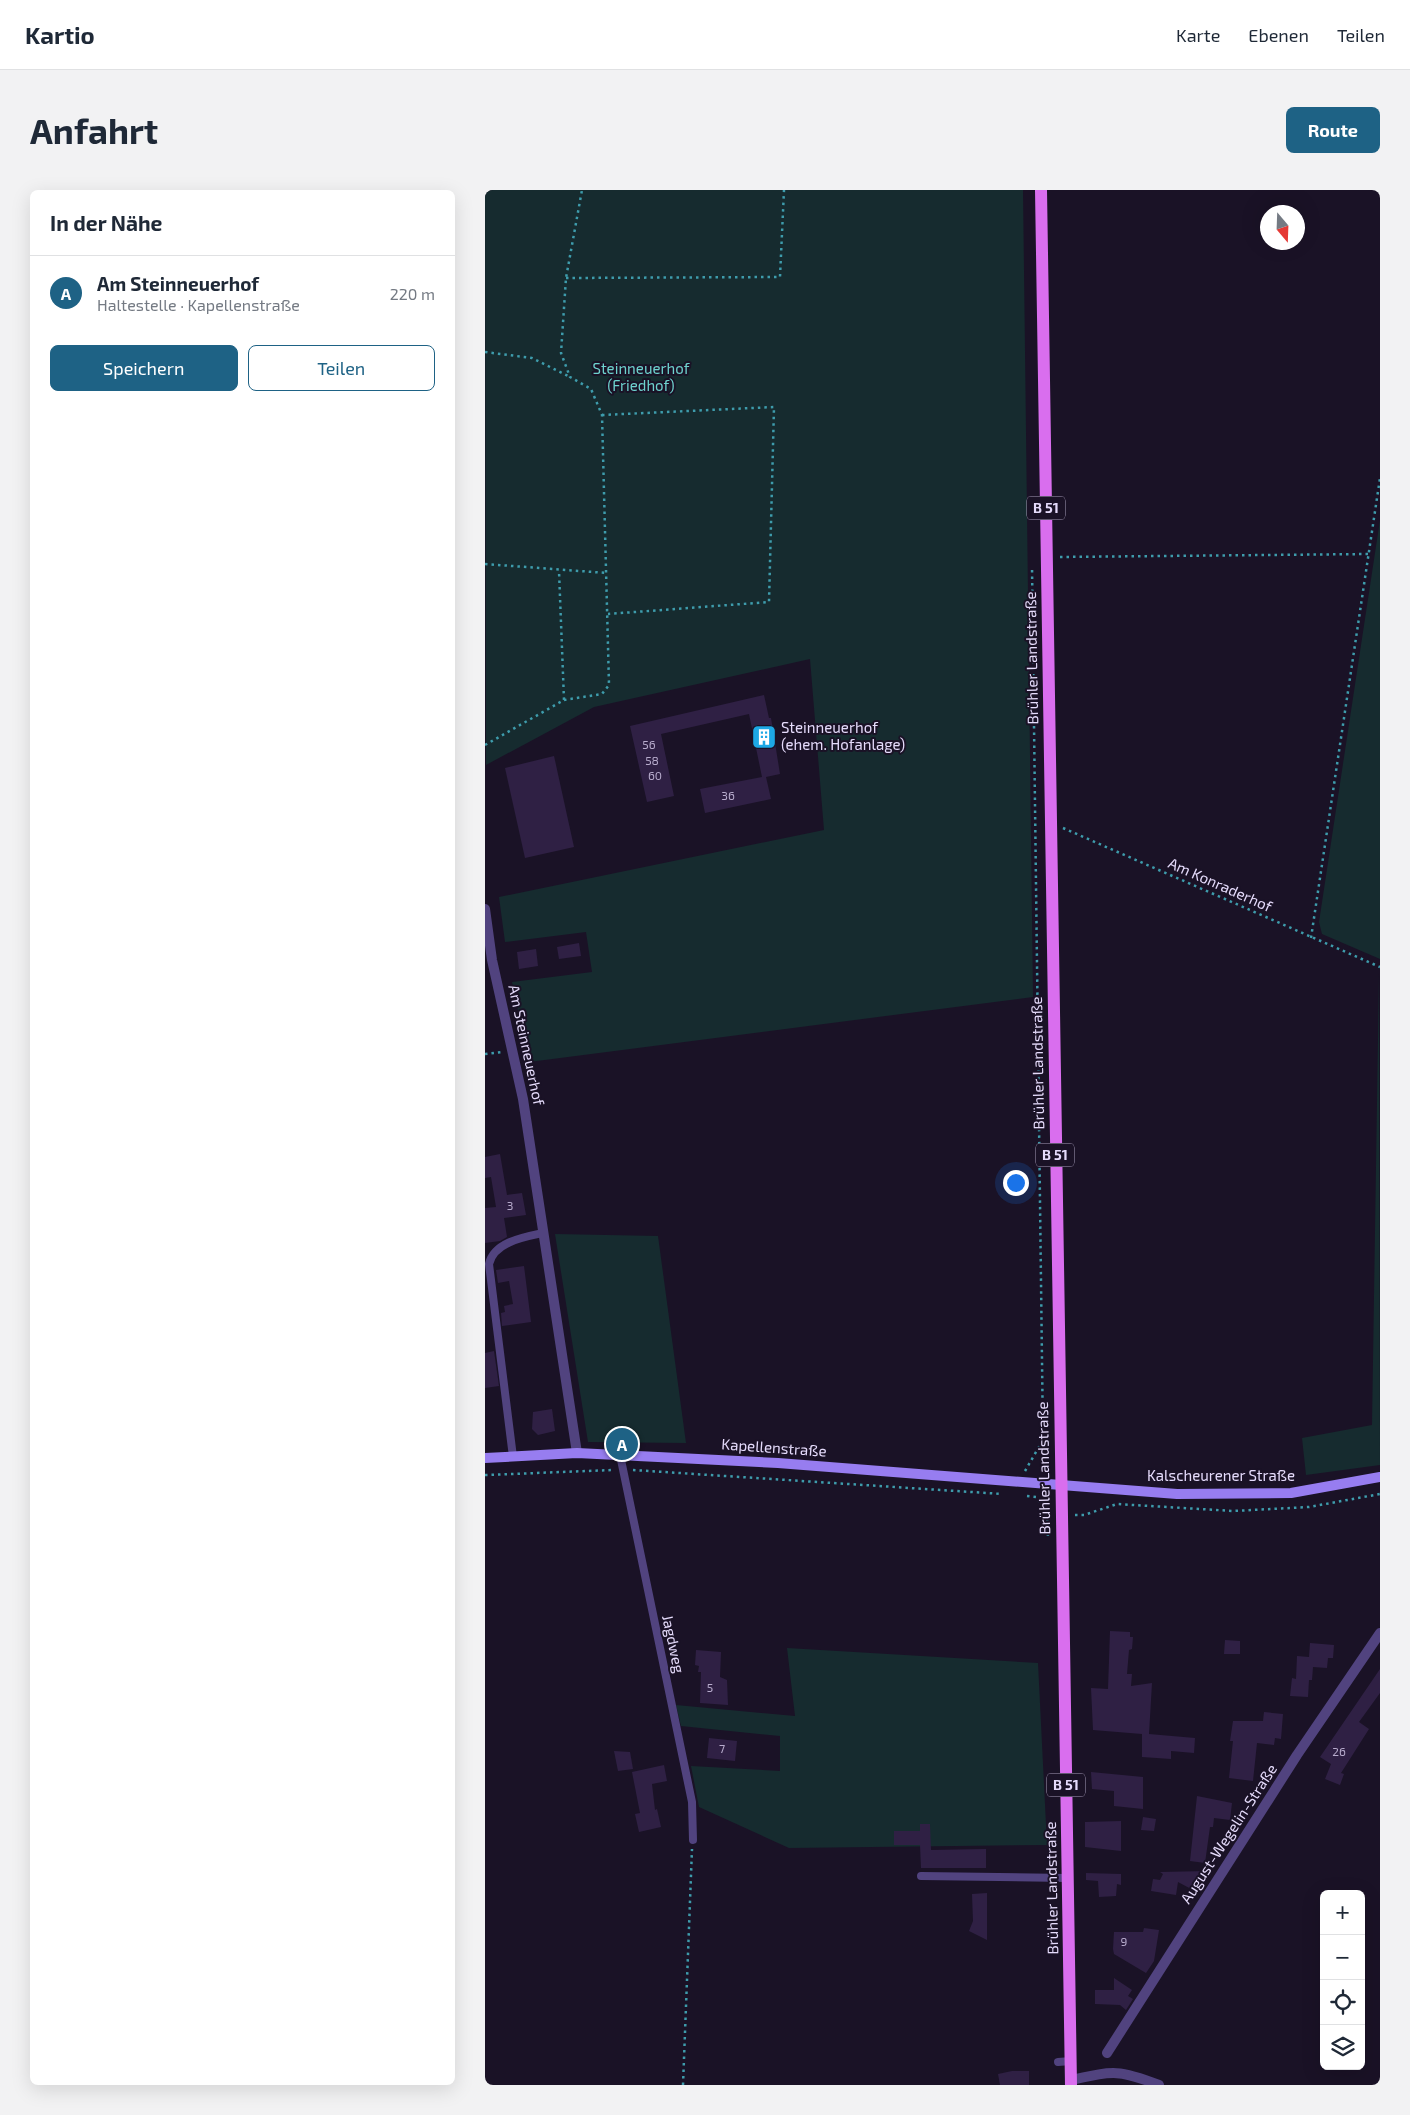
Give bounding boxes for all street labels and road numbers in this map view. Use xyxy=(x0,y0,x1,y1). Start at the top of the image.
road number: B 51 xyxy=(1027,496,1065,520)
street label: Brühler Landstraße xyxy=(1021,591,1041,725)
street label: Am Konraderhof xyxy=(1166,853,1275,915)
street label: Am Steinneuerhof xyxy=(505,983,549,1107)
street label: Brühler Landstraße xyxy=(1027,996,1047,1130)
road number: B 51 xyxy=(1036,1144,1074,1166)
street label: Brühler Landstraße xyxy=(1033,1401,1053,1535)
street label: Kapellenstraße xyxy=(721,1434,827,1460)
street label: Kalscheurener Straße xyxy=(1147,1466,1295,1484)
street label: Jagdweg xyxy=(659,1613,689,1675)
street label: August-Wegelin-Straße xyxy=(1176,1760,1280,1907)
road number: B 51 xyxy=(1047,1774,1085,1796)
street label: Brühler Landstraße xyxy=(1041,1821,1061,1955)

